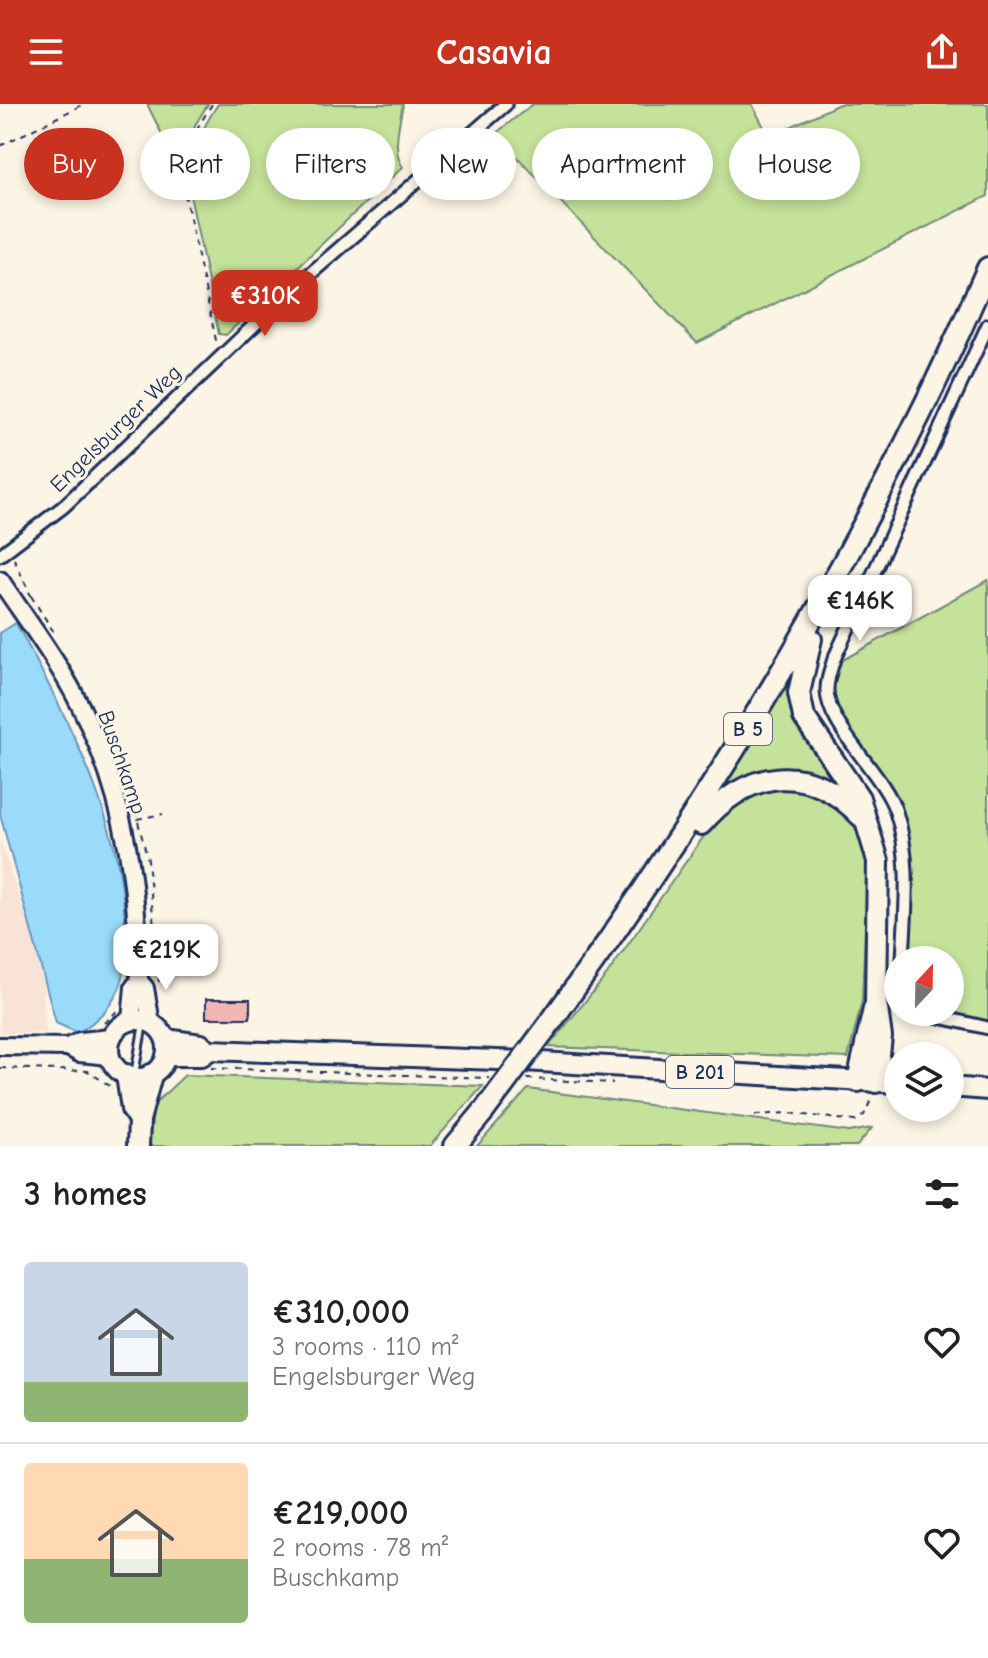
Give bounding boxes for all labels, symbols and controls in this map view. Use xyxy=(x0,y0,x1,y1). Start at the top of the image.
icon: menu xyxy=(24,30,68,74)
icon: share xyxy=(920,30,964,74)
text: Casavia xyxy=(436,32,552,73)
chip: Buy xyxy=(24,128,124,200)
chip: Rent xyxy=(140,128,250,200)
chip: Filters xyxy=(266,128,395,200)
chip: New xyxy=(411,128,516,200)
chip: Apartment xyxy=(532,128,713,200)
chip: House xyxy=(729,128,860,200)
pin: €310K xyxy=(209,270,321,338)
text: €310K xyxy=(230,281,300,311)
street label: Engelsburger Weg xyxy=(45,360,187,498)
pin: €146K xyxy=(804,575,916,643)
text: €146K xyxy=(826,586,894,616)
street label: Buschkamp xyxy=(92,707,152,818)
road number: B 5 xyxy=(724,713,772,745)
pin: €219K xyxy=(110,924,222,992)
text: €219K xyxy=(131,935,201,965)
north arrow xyxy=(884,946,964,1026)
map controls xyxy=(884,946,964,1122)
button: layers xyxy=(884,1042,964,1122)
road number: B 201 xyxy=(666,1056,734,1088)
icon: filters xyxy=(920,1172,964,1216)
text: 3 homes xyxy=(24,1174,147,1214)
text: €310,000 xyxy=(272,1292,410,1332)
icon: home xyxy=(88,1294,184,1390)
icon: heart xyxy=(920,1320,964,1364)
text: 3 rooms · 110 m² xyxy=(272,1332,459,1362)
text: Engelsburger Weg xyxy=(272,1362,476,1392)
text: €219,000 xyxy=(272,1493,408,1533)
icon: home xyxy=(88,1495,184,1591)
icon: heart xyxy=(920,1521,964,1565)
text: 2 rooms · 78 m² xyxy=(272,1533,448,1563)
text: Buschkamp xyxy=(272,1563,399,1593)

